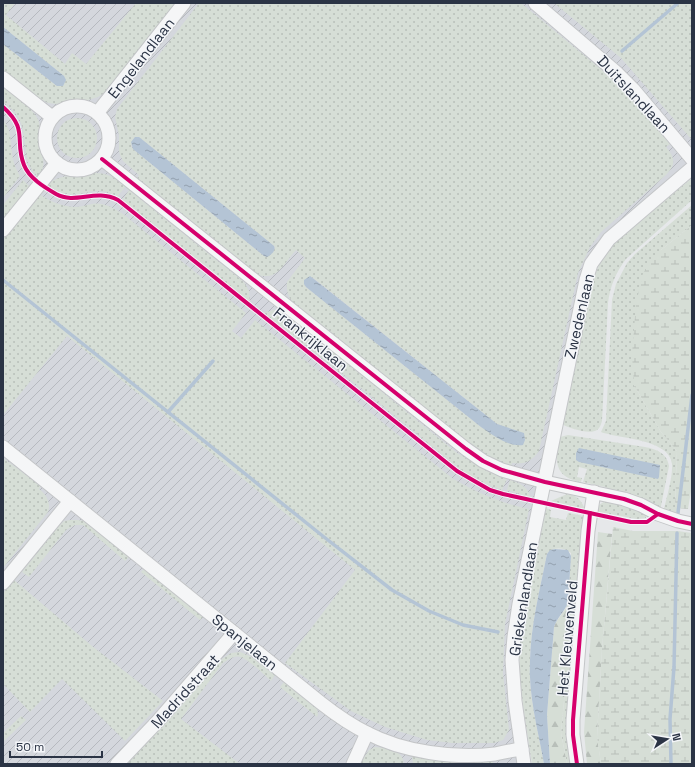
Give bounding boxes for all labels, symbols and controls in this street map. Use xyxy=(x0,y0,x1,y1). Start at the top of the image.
street label: Engelandlaan xyxy=(104,14,178,102)
street label: Duitslandlaan xyxy=(593,51,675,137)
street label: Zwedenlaan xyxy=(560,271,598,361)
street label: Frankrijklaan xyxy=(270,303,352,375)
street label: Griekenlandlaan xyxy=(505,541,541,657)
street label: Het Kleuvenveld xyxy=(552,580,582,696)
street label: Spanjelaan xyxy=(208,610,282,674)
street label: Madridstraat xyxy=(147,650,223,732)
north arrow xyxy=(647,719,687,759)
text: N xyxy=(669,732,684,742)
scale bar xyxy=(10,733,102,759)
text: 50 m xyxy=(16,739,44,755)

